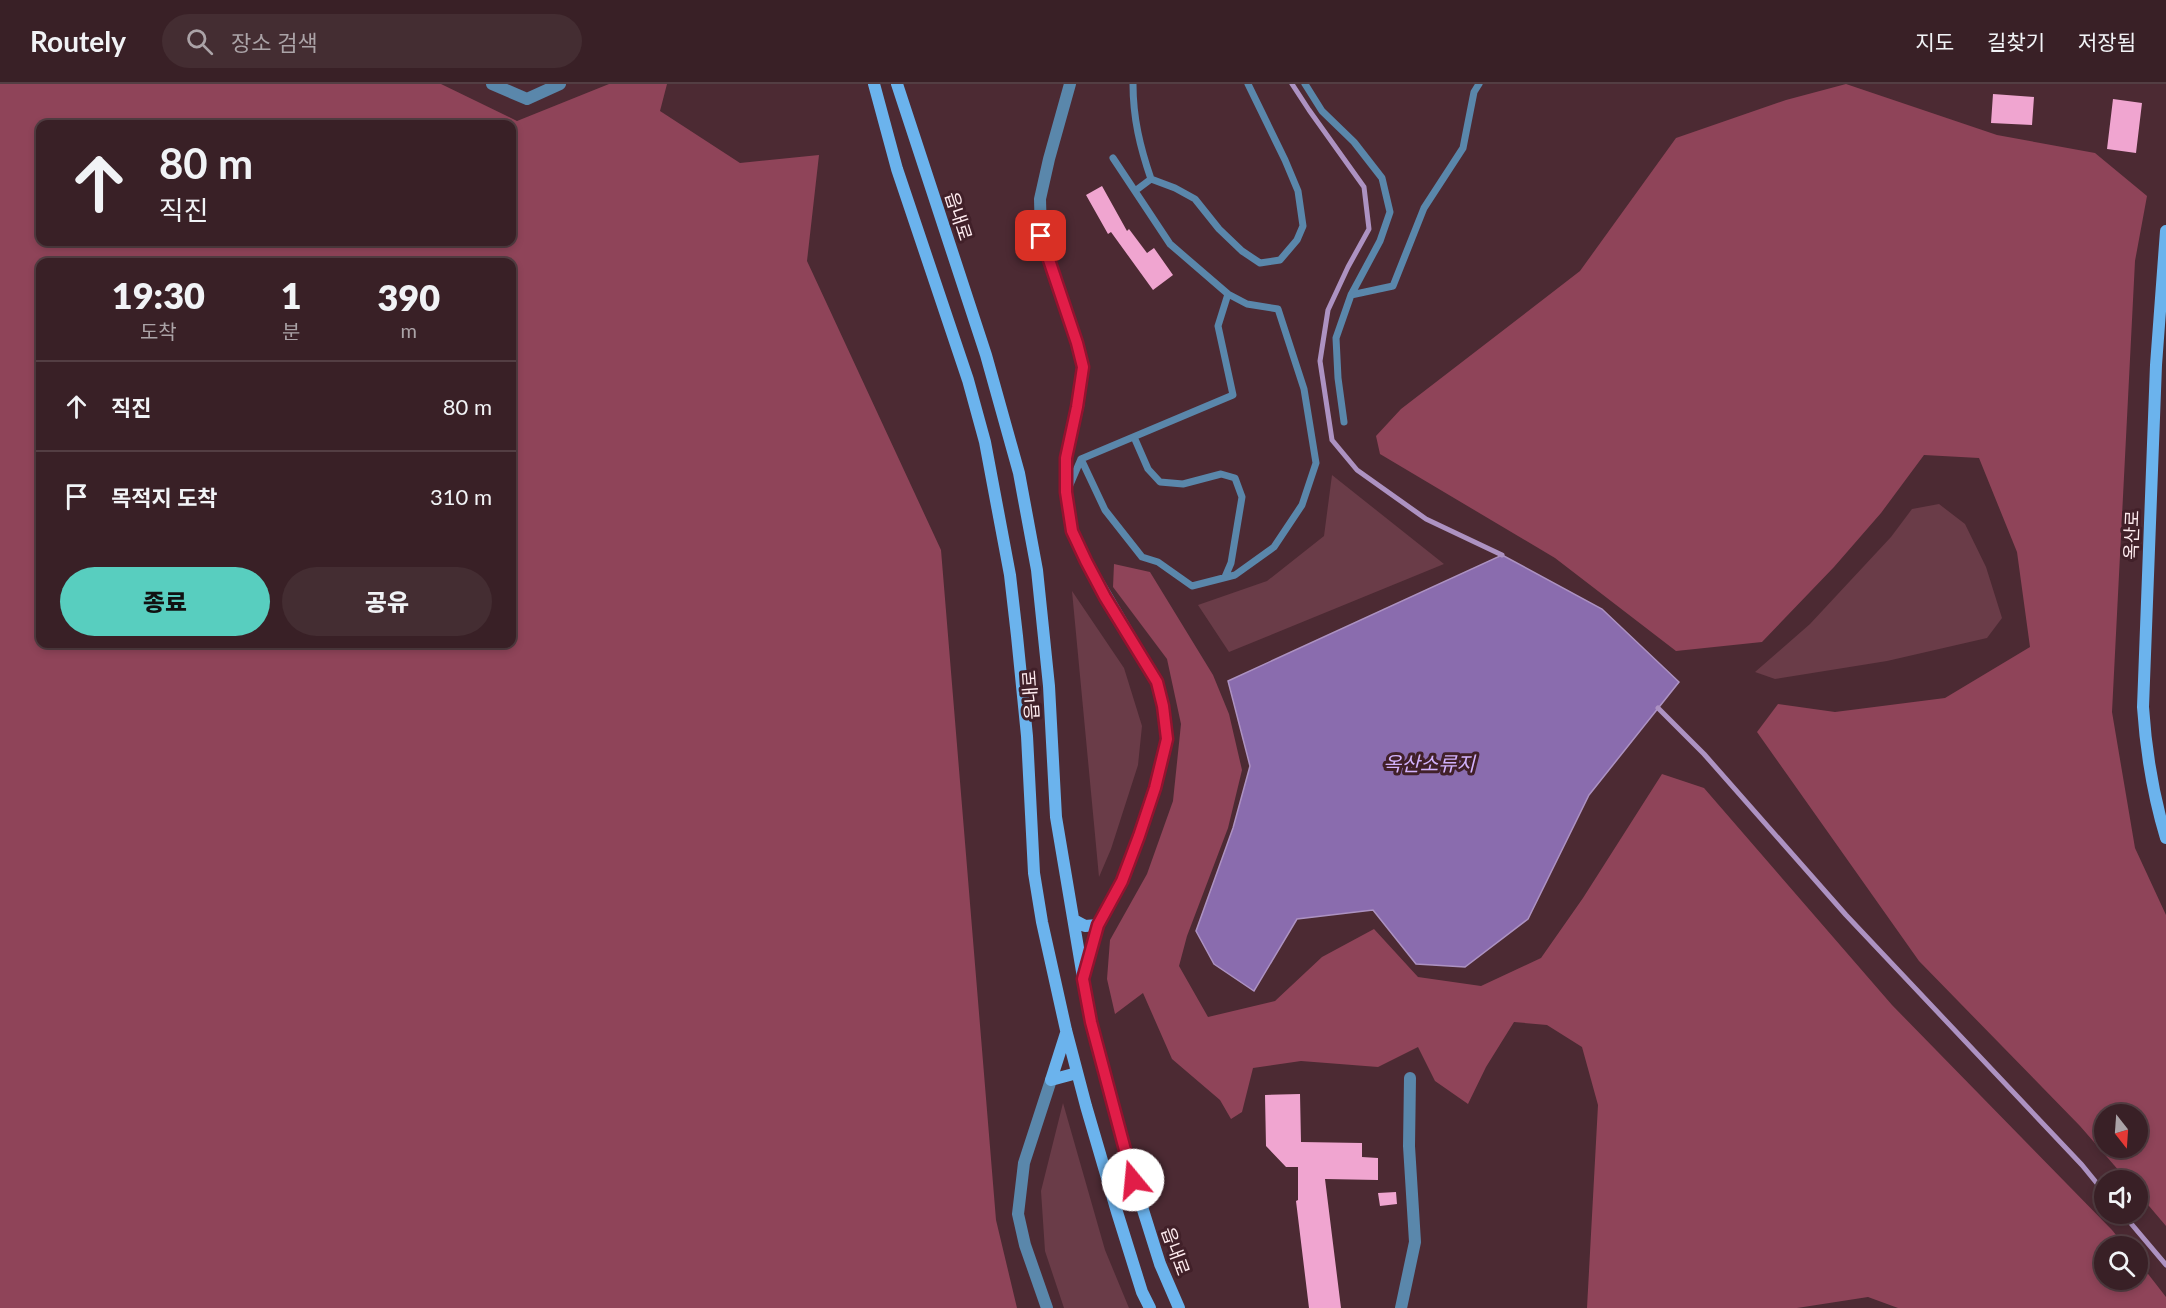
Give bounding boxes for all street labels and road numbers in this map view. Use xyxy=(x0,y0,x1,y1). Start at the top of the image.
street label: 읍내로 xyxy=(941,189,977,243)
street label: 옥산로 xyxy=(2119,510,2143,560)
street label: 읍내로 xyxy=(1017,669,1043,721)
street label: 읍내로 xyxy=(1157,1224,1195,1278)

